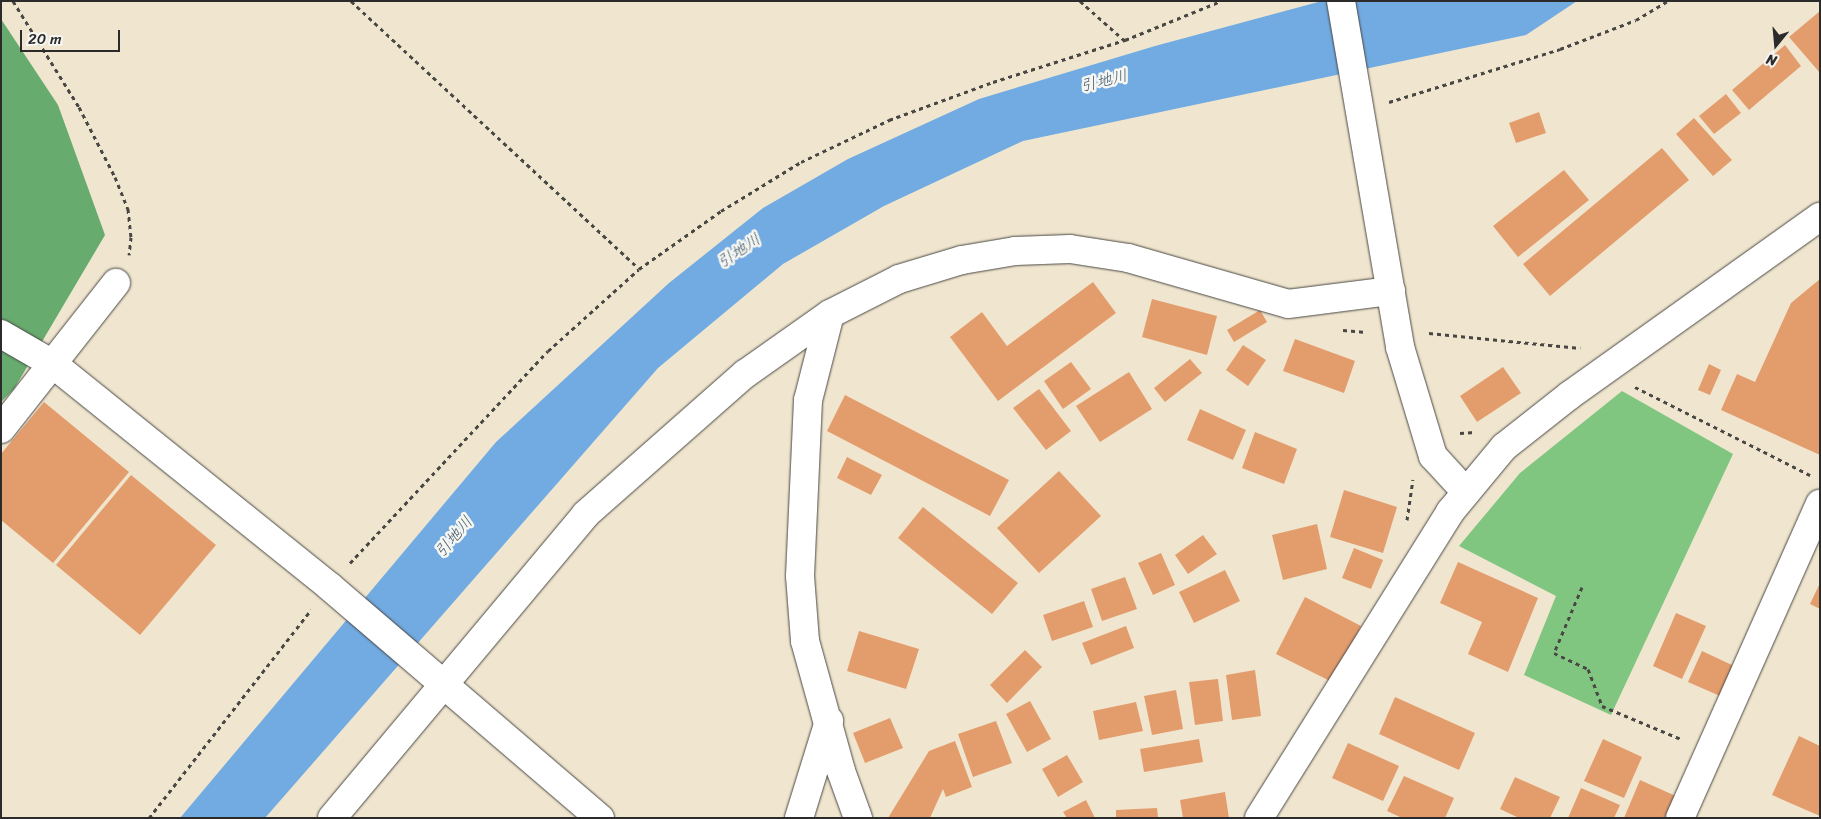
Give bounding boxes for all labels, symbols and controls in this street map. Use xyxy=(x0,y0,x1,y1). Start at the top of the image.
scale bar xyxy=(22,20,122,52)
north arrow xyxy=(1751,20,1801,70)
text: 20 m xyxy=(28,26,62,52)
text: N xyxy=(1763,46,1780,73)
water label: 引地川 xyxy=(1078,66,1130,96)
water label: 引地川 xyxy=(714,230,764,272)
water label: 引地川 xyxy=(431,513,477,561)

